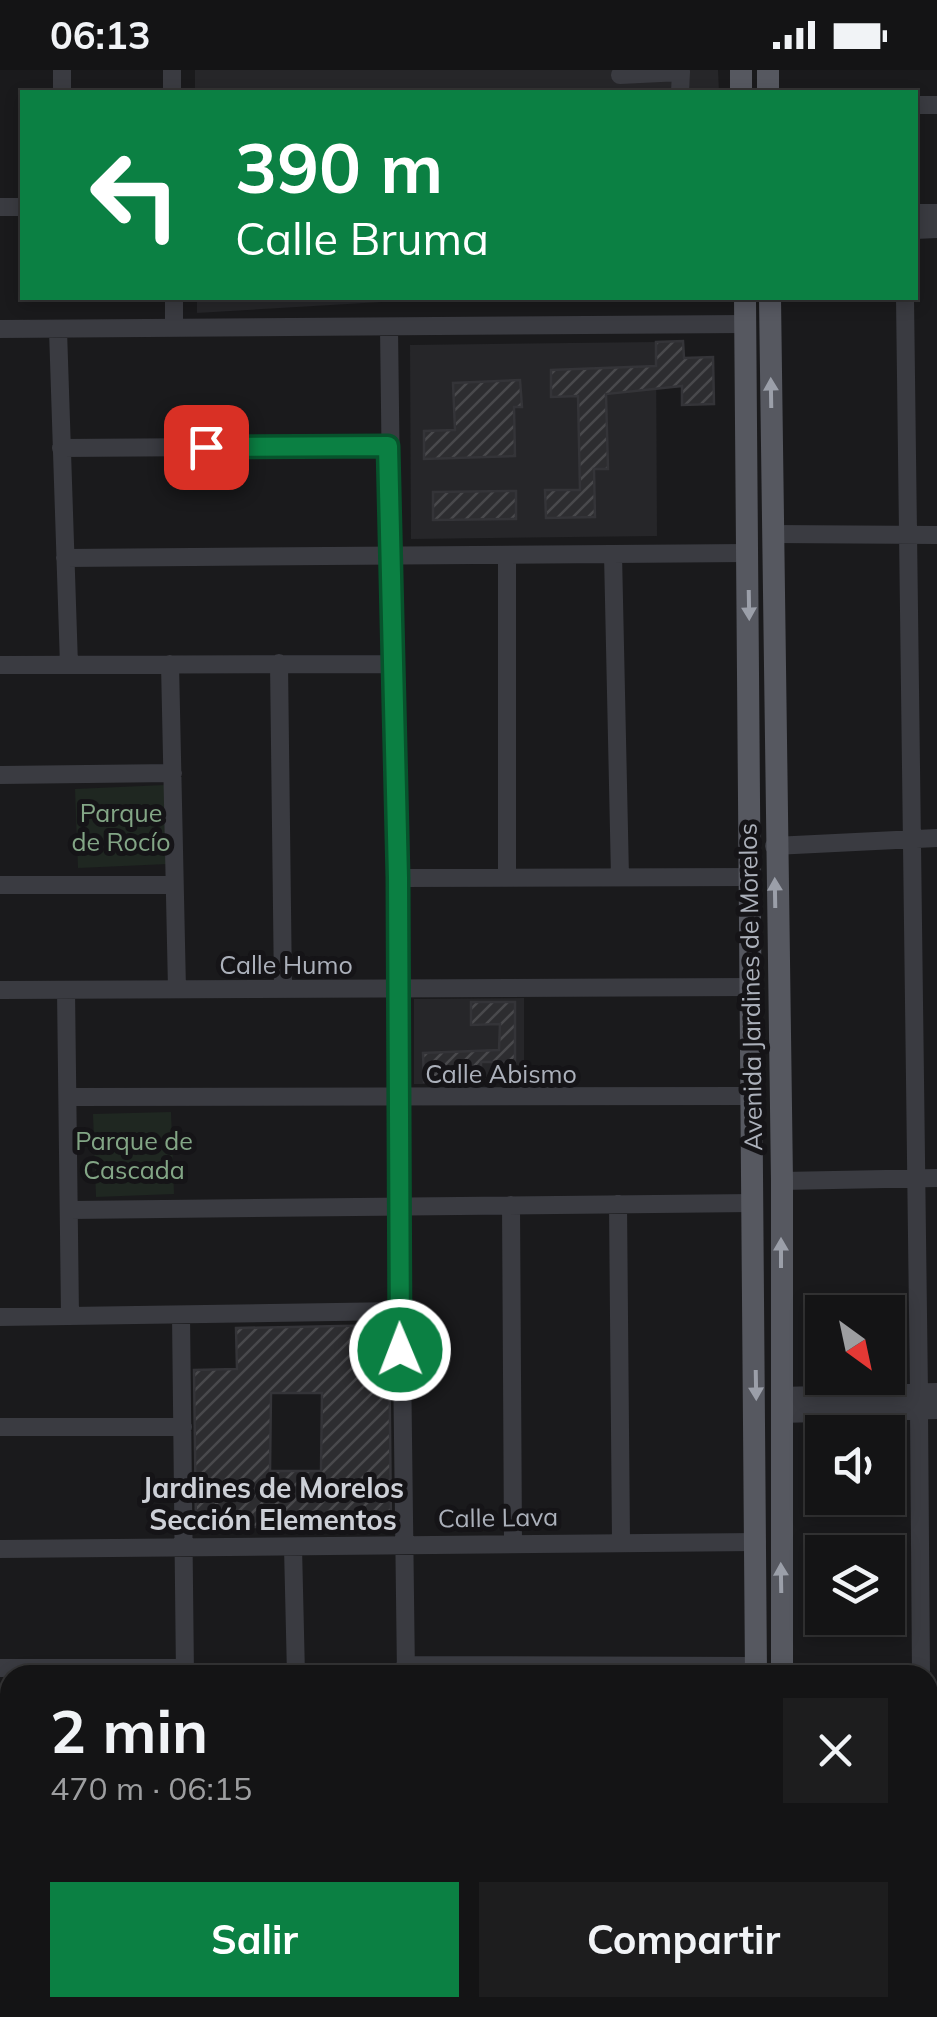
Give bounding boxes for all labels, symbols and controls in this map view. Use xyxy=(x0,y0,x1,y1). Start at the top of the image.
text: 06:13 xyxy=(50,11,151,59)
text: 390 m xyxy=(235,123,443,211)
icon: left xyxy=(70,130,200,260)
text: Calle Bruma xyxy=(235,210,489,266)
one-way arrow xyxy=(763,376,779,408)
pin xyxy=(164,405,249,490)
icon: arrive xyxy=(179,420,234,475)
one-way arrow xyxy=(741,589,757,621)
park label: Parque de Rocío xyxy=(71,797,171,857)
street label: Avenida Jardines de Morelos xyxy=(732,823,768,1151)
one-way arrow xyxy=(767,876,783,908)
street label: Calle Humo xyxy=(219,949,353,980)
street label: Calle Abismo xyxy=(425,1058,577,1089)
park label: Parque de Cascada xyxy=(75,1125,193,1185)
one-way arrow xyxy=(773,1236,789,1268)
north arrow xyxy=(805,1295,905,1395)
map controls xyxy=(805,1295,905,1635)
position arrow xyxy=(348,1298,452,1402)
one-way arrow xyxy=(748,1369,764,1401)
button: sound xyxy=(805,1415,905,1515)
district label: Jardines de Morelos Sección Elementos xyxy=(142,1470,404,1537)
street label: Calle Lava xyxy=(438,1500,558,1534)
button: layers xyxy=(805,1535,905,1635)
one-way arrow xyxy=(773,1561,789,1593)
text: 2 min xyxy=(50,1693,208,1768)
button: close xyxy=(783,1698,888,1803)
text: 470 m · 06:15 xyxy=(50,1768,252,1808)
button: Salir xyxy=(50,1882,459,1997)
button: Compartir xyxy=(479,1882,888,1997)

